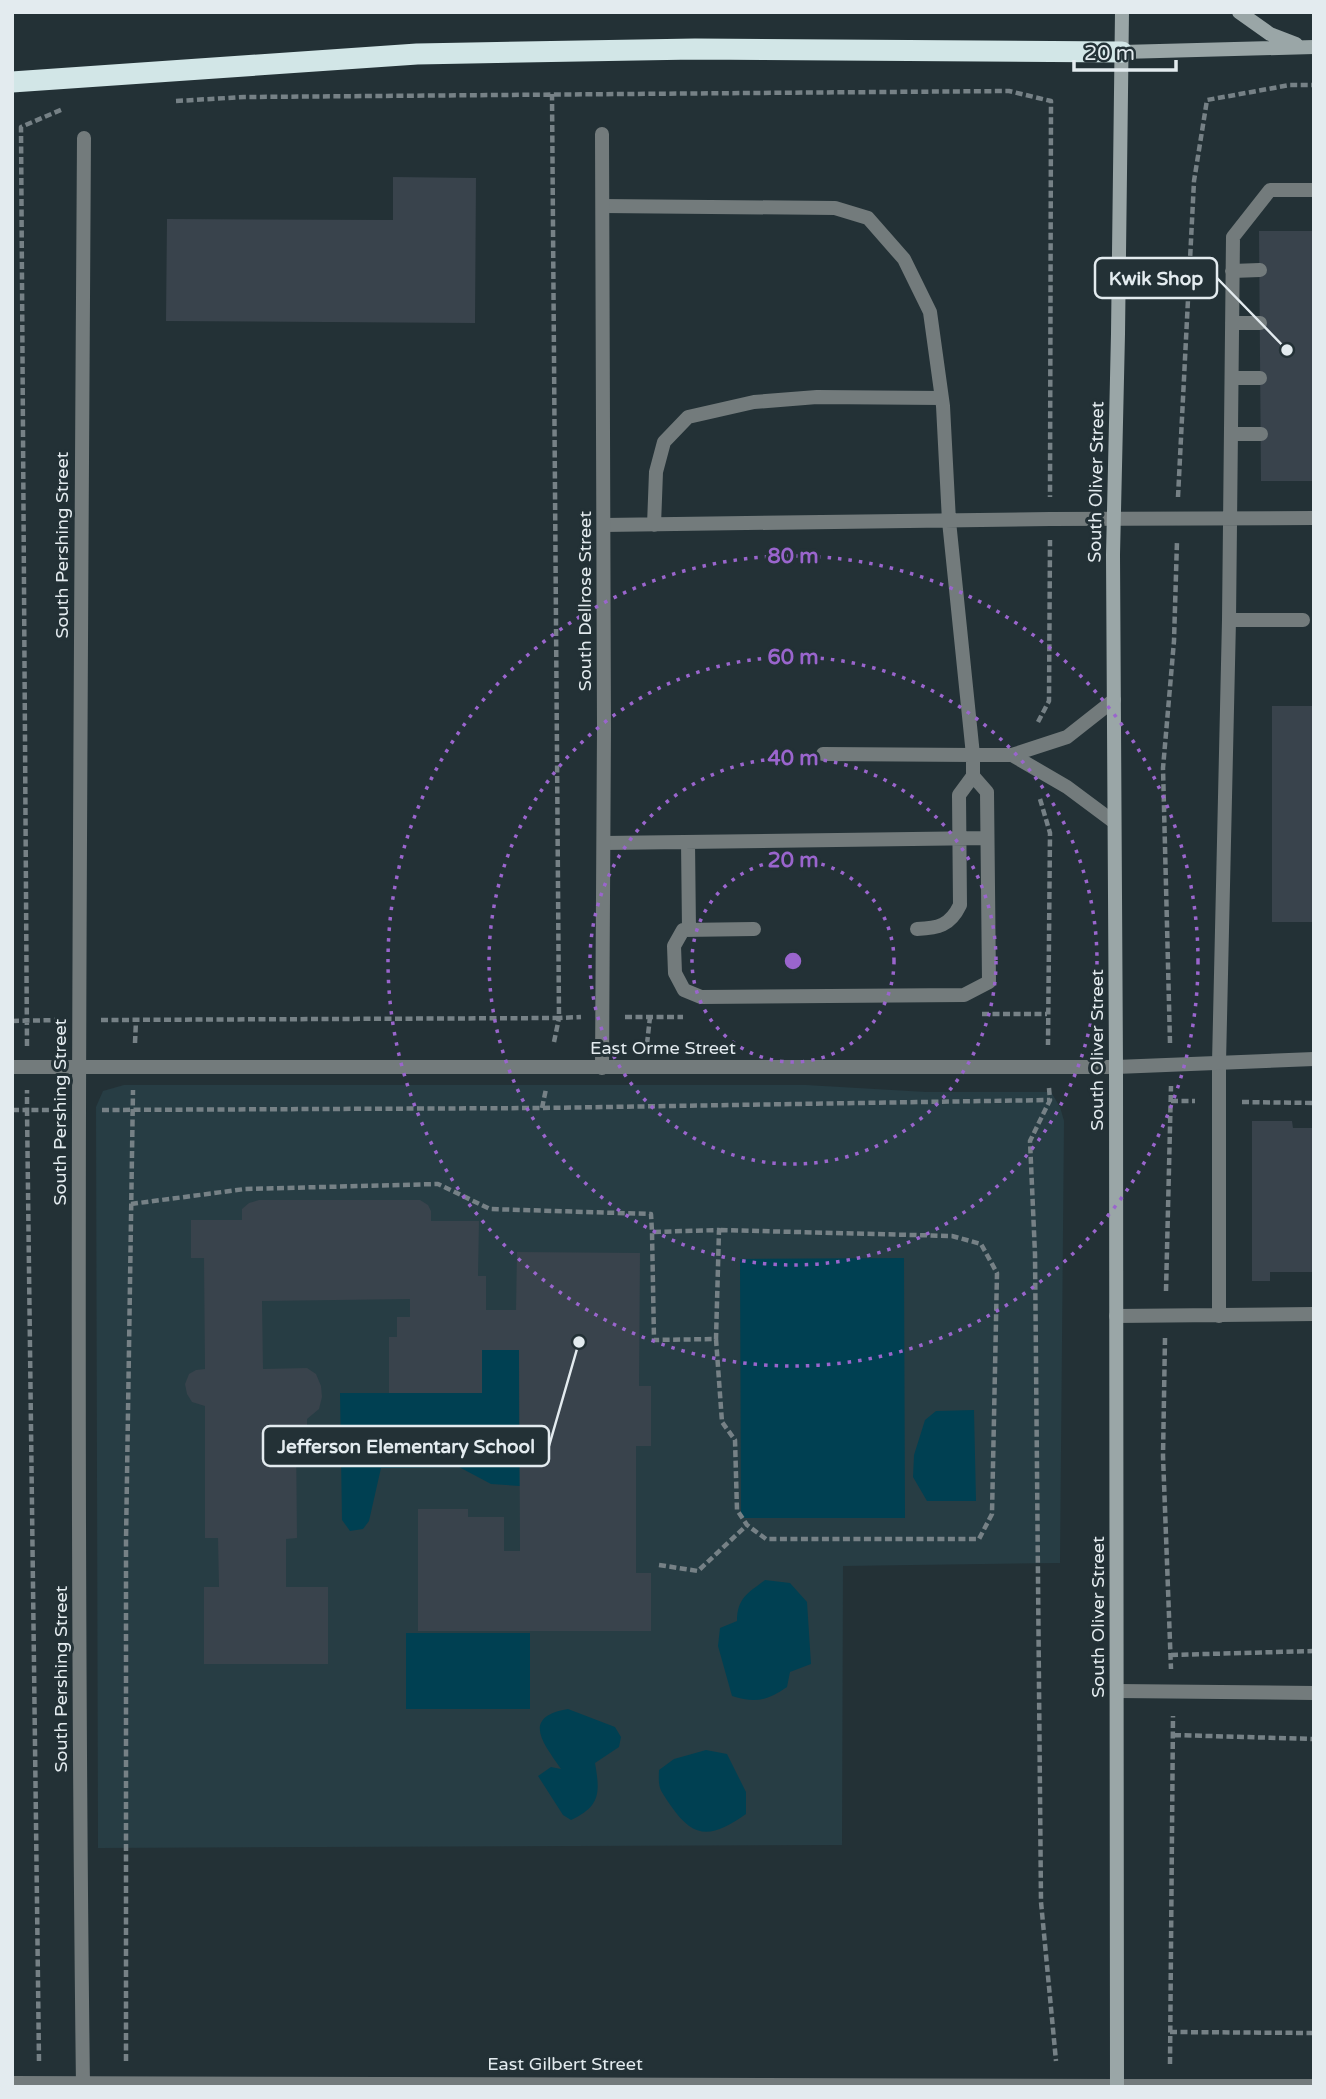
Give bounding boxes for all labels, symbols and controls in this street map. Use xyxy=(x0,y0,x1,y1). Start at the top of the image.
scale bar xyxy=(1074,28,1176,72)
text: 20 m xyxy=(1084,41,1135,66)
callout: Kwik Shop xyxy=(1095,258,1217,298)
text: Kwik Shop xyxy=(1109,268,1203,291)
street label: South Oliver Street xyxy=(1084,401,1108,563)
street label: South Pershing Street xyxy=(51,451,73,638)
street label: South Dellrose Street xyxy=(574,511,596,691)
text: 80 m xyxy=(767,544,819,569)
text: 60 m xyxy=(767,645,819,670)
text: 40 m xyxy=(767,746,819,771)
text: 20 m xyxy=(767,848,819,873)
centre of rings xyxy=(781,949,805,973)
street label: South Oliver Street xyxy=(1086,969,1108,1131)
street label: South Pershing Street xyxy=(49,1018,71,1205)
street label: East Orme Street xyxy=(590,1037,736,1059)
callout: Jefferson Elementary School xyxy=(263,1426,549,1466)
text: Jefferson Elementary School xyxy=(276,1436,535,1459)
street label: South Oliver Street xyxy=(1087,1536,1109,1698)
street label: South Pershing Street xyxy=(50,1585,72,1772)
street label: East Gilbert Street xyxy=(487,2053,643,2075)

